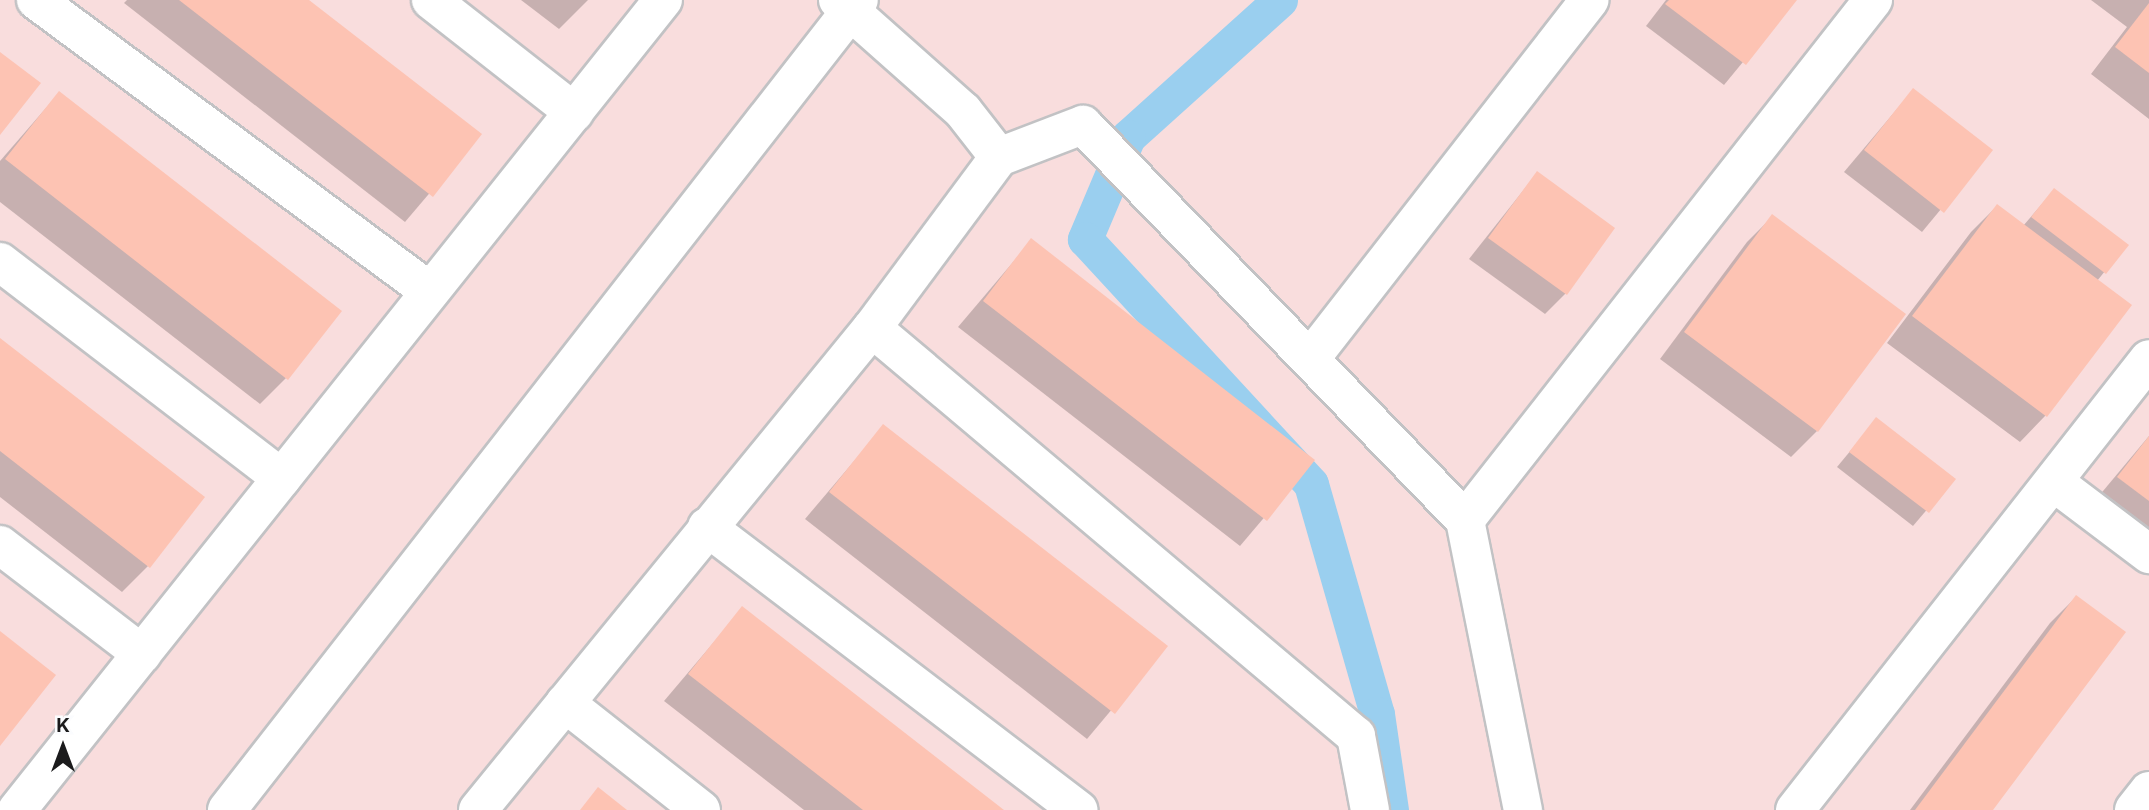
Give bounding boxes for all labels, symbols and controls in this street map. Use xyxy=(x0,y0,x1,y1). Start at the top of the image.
north arrow xyxy=(28,712,98,782)
text: K xyxy=(56,714,70,737)

